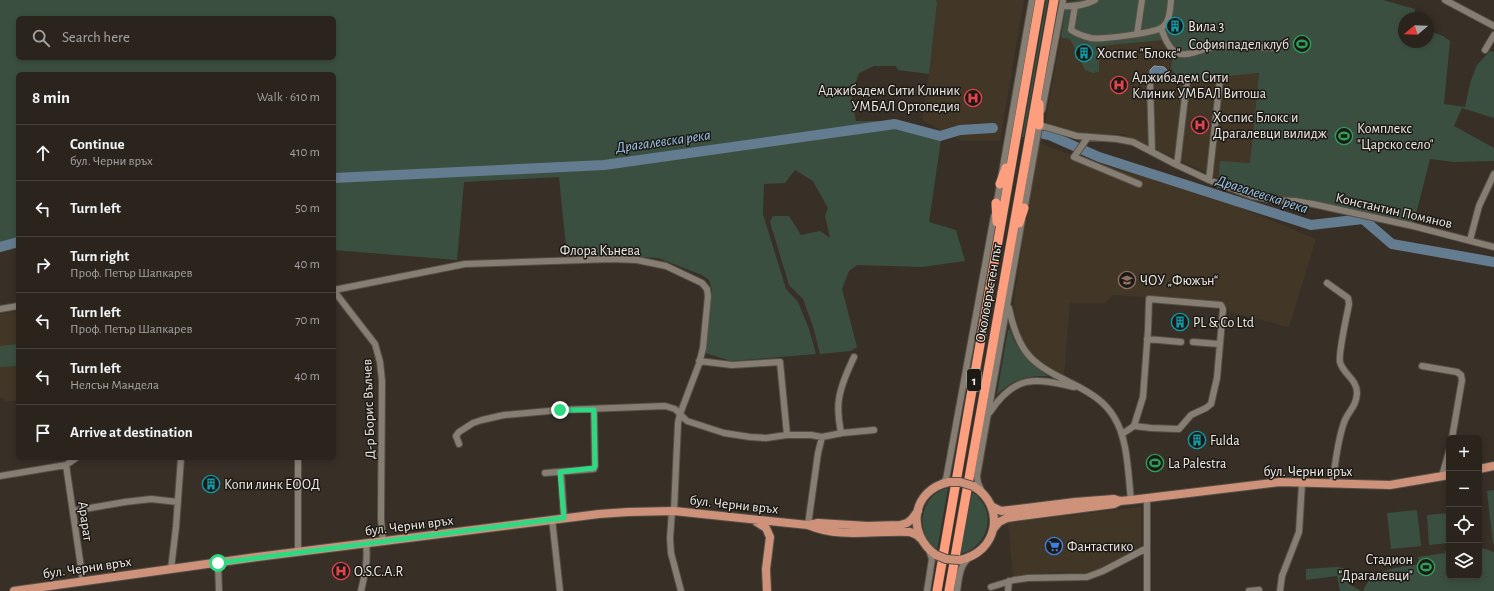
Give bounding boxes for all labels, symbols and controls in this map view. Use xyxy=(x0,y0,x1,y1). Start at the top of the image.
north arrow xyxy=(1398,12,1434,48)
search box xyxy=(16,16,336,60)
building icon: Вила 3 xyxy=(1165,16,1185,36)
place label: Вила 3 xyxy=(1188,20,1224,34)
icon: search xyxy=(30,27,52,49)
text: Search here xyxy=(62,30,130,45)
sports icon: София падел клуб xyxy=(1292,34,1312,54)
place label: София падел клуб xyxy=(1188,38,1289,52)
building icon: Хоспис "Блокс" xyxy=(1074,43,1094,63)
place label: Хоспис "Блокс" xyxy=(1097,47,1181,61)
place label: Аджибадем Сити Клиник УМБАЛ Витоша xyxy=(1132,71,1267,101)
hospital icon: Аджибадем Сити Клиник УМБАЛ Витоша xyxy=(1109,75,1129,95)
place label: Аджибадем Сити Клиник УМБАЛ Ортопедия xyxy=(818,84,961,114)
hospital icon: Аджибадем Сити Клиник УМБАЛ Ортопедия xyxy=(963,88,983,108)
text: 8 min xyxy=(32,89,70,106)
text: Walk · 610 m xyxy=(257,91,320,104)
place label: Хоспис Блокс и Драгалевци вилидж xyxy=(1213,111,1327,141)
hospital icon: Хоспис Блокс и Драгалевци вилидж xyxy=(1190,115,1210,135)
place label: Комплекс "Царско село" xyxy=(1357,122,1434,152)
sports icon: Комплекс "Царско село" xyxy=(1334,126,1354,146)
water label: Драгалевска река xyxy=(614,127,712,156)
text: Continue xyxy=(70,137,125,152)
icon: ahead xyxy=(32,142,54,164)
text: 410 m xyxy=(290,146,320,159)
text: бул. Черни връх xyxy=(70,155,153,168)
water label: Драгалевска река xyxy=(1213,172,1310,216)
street label: Константин Помянов xyxy=(1334,191,1454,231)
icon: left xyxy=(32,198,54,220)
text: Turn left xyxy=(70,201,121,216)
text: 50 m xyxy=(295,202,320,215)
street label: Околовръстен път xyxy=(973,242,1005,344)
street label: Флора Кънева xyxy=(560,244,641,258)
text: Turn right xyxy=(70,249,129,264)
icon: right xyxy=(32,254,54,276)
text: 40 m xyxy=(294,258,320,271)
text: Проф. Петър Шапкарев xyxy=(70,267,192,280)
school or university icon: ЧОУ „Фюжън“ xyxy=(1117,270,1137,290)
place label: ЧОУ „Фюжън“ xyxy=(1140,274,1218,288)
text: Turn left xyxy=(70,305,121,320)
icon: left xyxy=(32,310,54,332)
building icon: PL & Co Ltd xyxy=(1170,312,1190,332)
text: 70 m xyxy=(295,314,320,327)
place label: PL & Co Ltd xyxy=(1193,316,1254,330)
text: Проф. Петър Шапкарев xyxy=(70,323,192,336)
street label: Д-р Борис Вълчев xyxy=(360,359,378,459)
text: Turn left xyxy=(70,361,121,376)
icon: left xyxy=(32,366,54,388)
road number: 1 xyxy=(967,369,981,391)
text: 40 m xyxy=(294,370,320,383)
text: Нелсън Мандела xyxy=(70,379,159,392)
route end xyxy=(551,401,569,419)
icon: arrive xyxy=(32,422,54,444)
text: Arrive at destination xyxy=(70,425,193,440)
building icon: Fulda xyxy=(1187,430,1207,450)
place label: Fulda xyxy=(1210,434,1240,448)
map controls xyxy=(1446,435,1482,579)
button: + xyxy=(1446,435,1482,471)
sports icon: La Palestra xyxy=(1145,453,1165,473)
place label: La Palestra xyxy=(1168,457,1227,471)
street label: бул. Черни връх xyxy=(1263,465,1353,479)
button: − xyxy=(1446,471,1482,507)
building icon: Копи линк ЕООД xyxy=(201,474,221,494)
place label: Копи линк ЕООД xyxy=(224,478,320,492)
street label: бул. Черни връх xyxy=(689,493,779,517)
street label: Арарат xyxy=(75,500,95,543)
button: locate xyxy=(1446,507,1482,543)
street label: бул. Черни връх xyxy=(364,514,454,538)
supermarket icon: Фантастико xyxy=(1044,536,1064,556)
place label: Фантастико xyxy=(1067,540,1134,554)
button: layers xyxy=(1446,543,1482,579)
place label: Стадион "Драгалевци" xyxy=(1338,553,1413,583)
route start xyxy=(209,554,227,572)
street label: бул. Черни връх xyxy=(42,555,132,581)
sports icon: Стадион "Драгалевци" xyxy=(1416,557,1436,577)
hospital icon: O.S.C.A.R xyxy=(331,561,351,581)
place label: O.S.C.A.R xyxy=(354,565,404,579)

